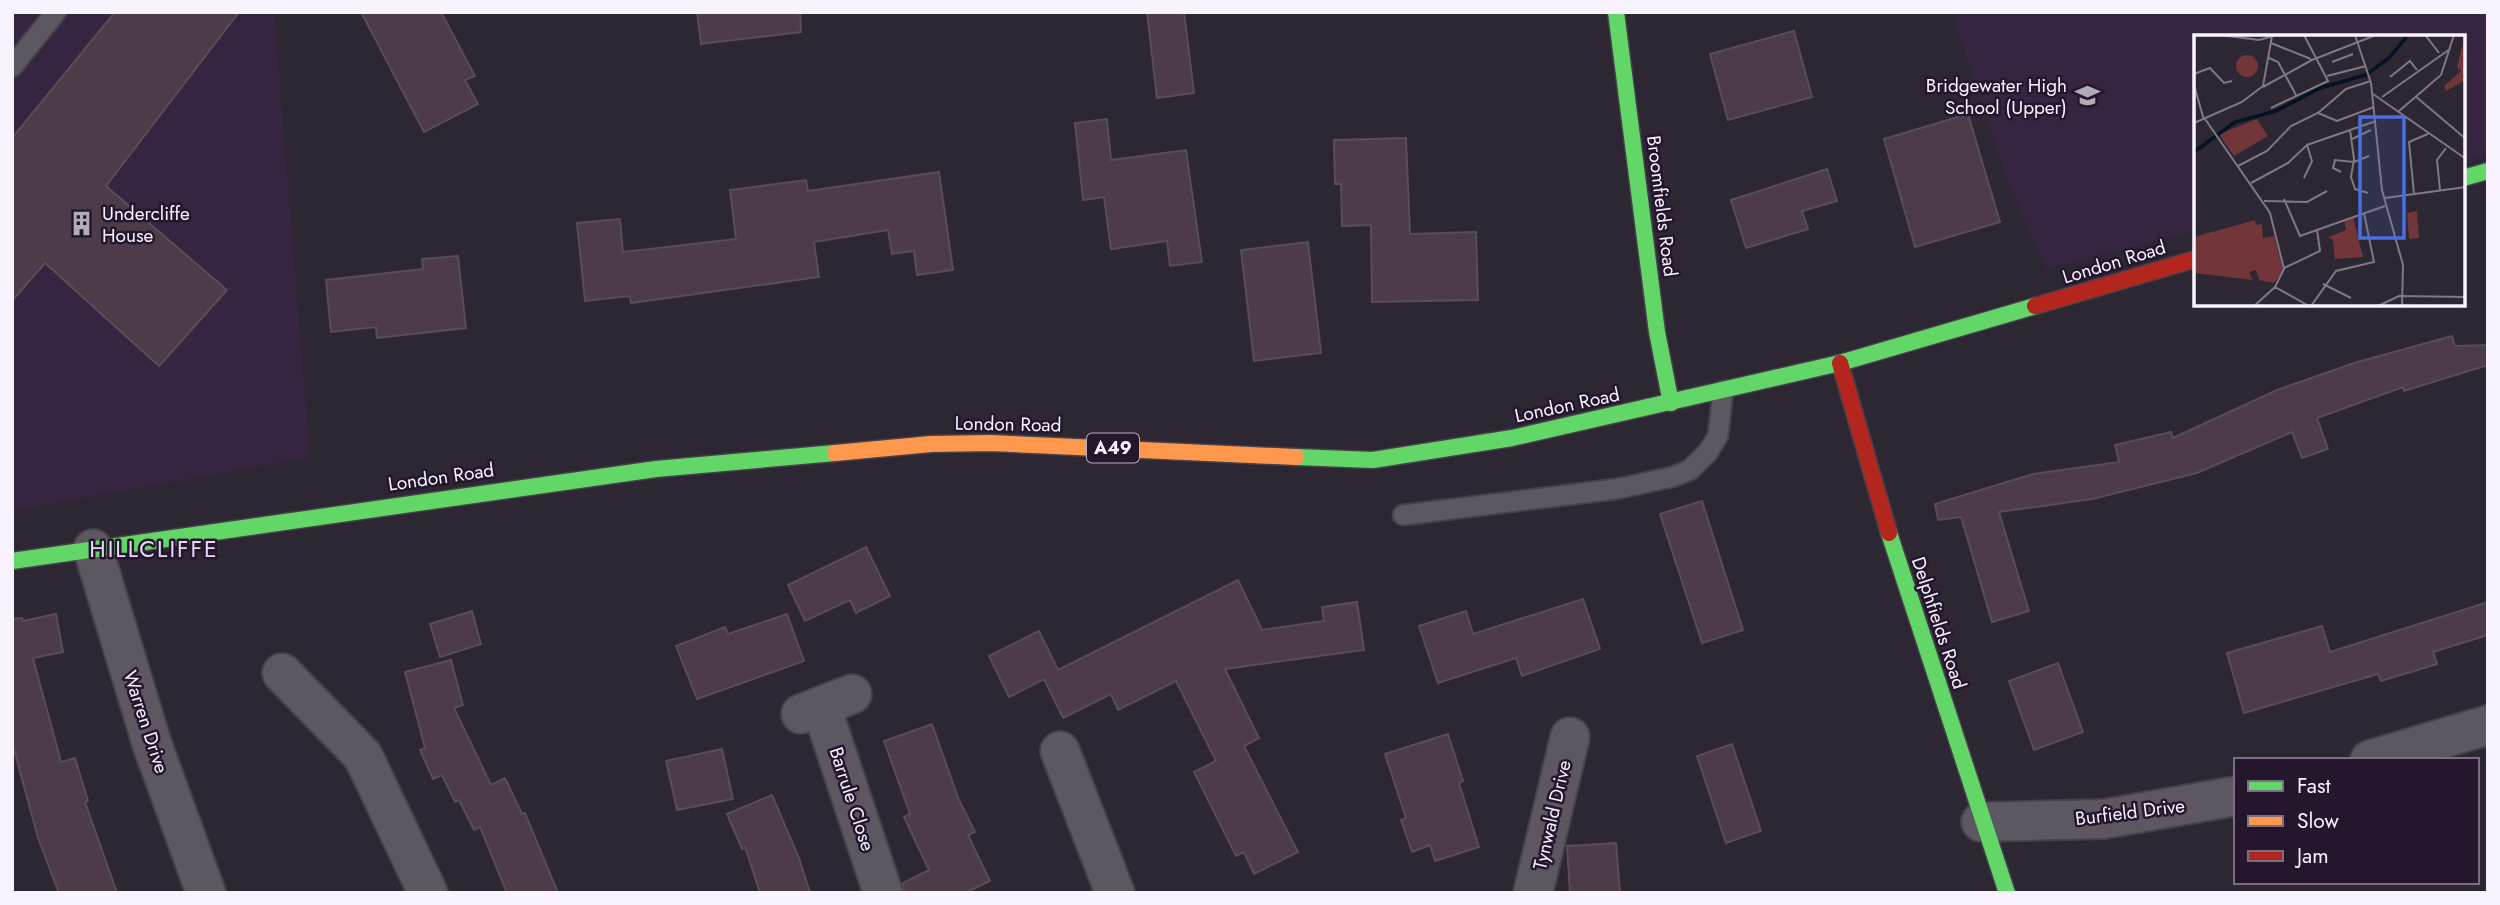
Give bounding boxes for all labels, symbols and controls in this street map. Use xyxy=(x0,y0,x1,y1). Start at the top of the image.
inset map xyxy=(2194,35,2465,306)
place label: Bridgewater High School (Upper) xyxy=(1926,72,2067,121)
school or university icon: Bridgewater High School (Upper) xyxy=(2073,82,2101,110)
street label: Broomfields Road xyxy=(1640,134,1684,278)
place label: Undercliffe House xyxy=(102,200,190,249)
building icon: Undercliffe House xyxy=(68,210,96,238)
street label: London Road xyxy=(2059,233,2169,291)
street label: London Road xyxy=(1512,381,1622,429)
street label: London Road xyxy=(954,410,1062,438)
road number: A49 xyxy=(1087,434,1139,462)
street label: London Road xyxy=(386,456,496,498)
district label: HILLCLIFFE xyxy=(89,532,219,566)
street label: Delphfields Road xyxy=(1905,553,1973,693)
street label: Warren Drive xyxy=(117,667,175,777)
street label: Barrule Close xyxy=(823,744,882,855)
street label: Tynwald Drive xyxy=(1526,757,1578,872)
legend xyxy=(2234,758,2479,884)
text: Fast xyxy=(2297,771,2330,801)
street label: Burfield Drive xyxy=(2074,792,2187,832)
text: Slow xyxy=(2297,806,2339,836)
text: Jam xyxy=(2294,841,2329,871)

